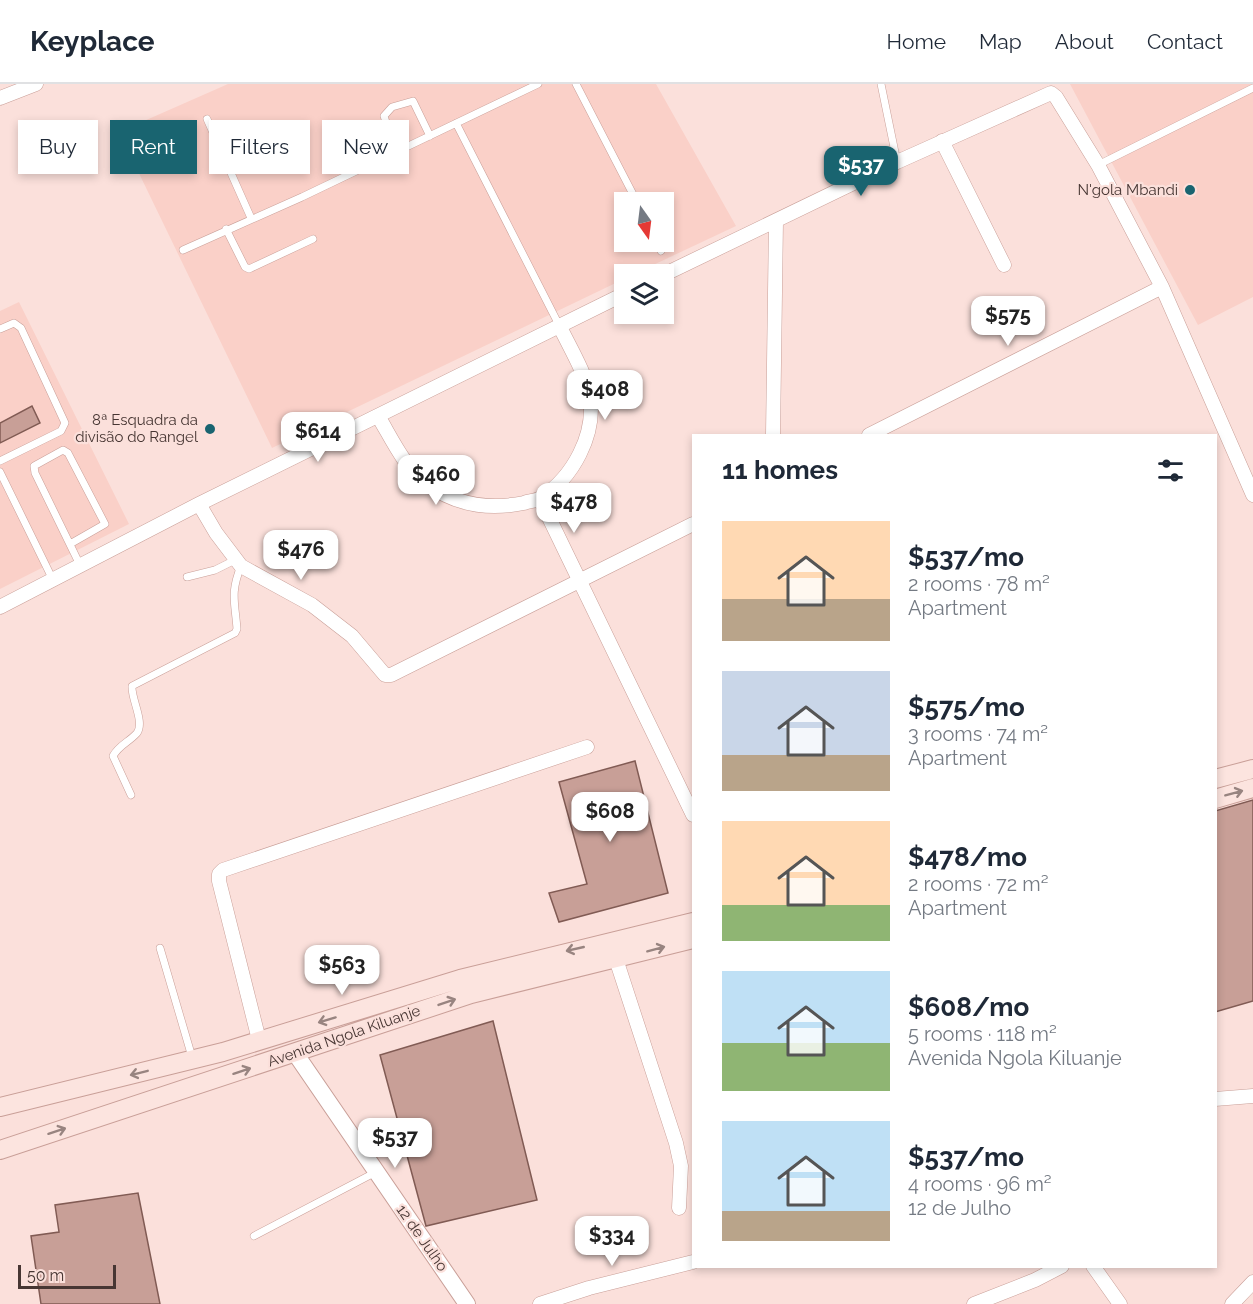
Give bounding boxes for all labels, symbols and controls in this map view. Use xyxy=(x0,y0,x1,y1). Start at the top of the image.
text: Keyplace xyxy=(30,25,155,58)
text: Home xyxy=(887,29,946,54)
text: Map xyxy=(979,29,1022,54)
text: About xyxy=(1055,29,1114,54)
text: Contact xyxy=(1147,29,1223,54)
chip: Buy xyxy=(18,120,98,174)
chip: Rent xyxy=(110,120,197,174)
chip: Filters xyxy=(209,120,310,174)
chip: New xyxy=(322,120,409,174)
pin: $537 xyxy=(825,146,897,197)
text: $537 xyxy=(838,153,884,177)
place label: N'gola Mbandi xyxy=(1078,181,1178,199)
marker: N'gola Mbandi xyxy=(1183,183,1197,197)
north arrow xyxy=(614,192,674,252)
map controls xyxy=(614,192,674,324)
button: layers xyxy=(614,264,674,324)
pin: $575 xyxy=(972,296,1044,347)
text: $575 xyxy=(985,303,1031,327)
pin: $408 xyxy=(569,370,641,421)
text: $408 xyxy=(581,377,629,401)
place label: 8ª Esquadra da divisão do Rangel xyxy=(75,411,199,446)
pin: $614 xyxy=(282,412,354,463)
text: $614 xyxy=(295,419,341,443)
marker: 8ª Esquadra da divisão do Rangel xyxy=(203,422,217,436)
icon: filters xyxy=(1154,454,1187,487)
pin: $460 xyxy=(400,455,472,506)
text: 11 homes xyxy=(722,455,838,485)
text: $460 xyxy=(412,462,460,486)
pin: $478 xyxy=(538,483,610,534)
text: $478 xyxy=(550,490,598,514)
pin: $476 xyxy=(265,530,337,581)
text: $476 xyxy=(277,537,325,561)
text: $537/mo xyxy=(908,542,1024,572)
icon: home xyxy=(770,545,842,617)
text: 2 rooms · 78 m² xyxy=(908,572,1050,596)
text: Apartment xyxy=(908,596,1007,620)
text: $575/mo xyxy=(908,692,1025,722)
icon: home xyxy=(770,695,842,767)
text: 3 rooms · 74 m² xyxy=(908,722,1048,746)
text: Apartment xyxy=(908,746,1007,770)
one-way arrow xyxy=(1224,787,1243,799)
pin: $608 xyxy=(574,792,646,843)
text: $608 xyxy=(585,799,635,823)
text: $478/mo xyxy=(908,842,1027,872)
icon: home xyxy=(770,845,842,917)
text: 2 rooms · 72 m² xyxy=(908,872,1048,896)
text: Apartment xyxy=(908,896,1007,920)
one-way arrow xyxy=(646,942,665,954)
one-way arrow xyxy=(566,944,585,956)
pin: $563 xyxy=(306,945,378,996)
text: $563 xyxy=(319,952,365,976)
text: $608/mo xyxy=(908,992,1029,1022)
icon: home xyxy=(770,995,842,1067)
one-way arrow xyxy=(437,996,456,1007)
street label: Avenida Ngola Kiluanje xyxy=(265,1001,423,1071)
one-way arrow xyxy=(318,1015,337,1026)
text: 5 rooms · 118 m² xyxy=(908,1022,1057,1046)
text: Avenida Ngola Kiluanje xyxy=(908,1046,1122,1070)
one-way arrow xyxy=(232,1064,251,1075)
one-way arrow xyxy=(130,1067,149,1079)
pin: $537 xyxy=(359,1118,431,1169)
one-way arrow xyxy=(47,1125,65,1136)
text: $537 xyxy=(372,1125,418,1149)
text: $537/mo xyxy=(908,1142,1024,1172)
icon: home xyxy=(770,1145,842,1217)
text: 4 rooms · 96 m² xyxy=(908,1172,1052,1196)
text: 12 de Julho xyxy=(908,1196,1011,1220)
street label: 12 de Julho xyxy=(392,1201,452,1275)
pin: $334 xyxy=(576,1216,648,1267)
text: $334 xyxy=(589,1223,635,1247)
scale bar xyxy=(18,1262,116,1290)
text: 50 m xyxy=(27,1266,64,1285)

